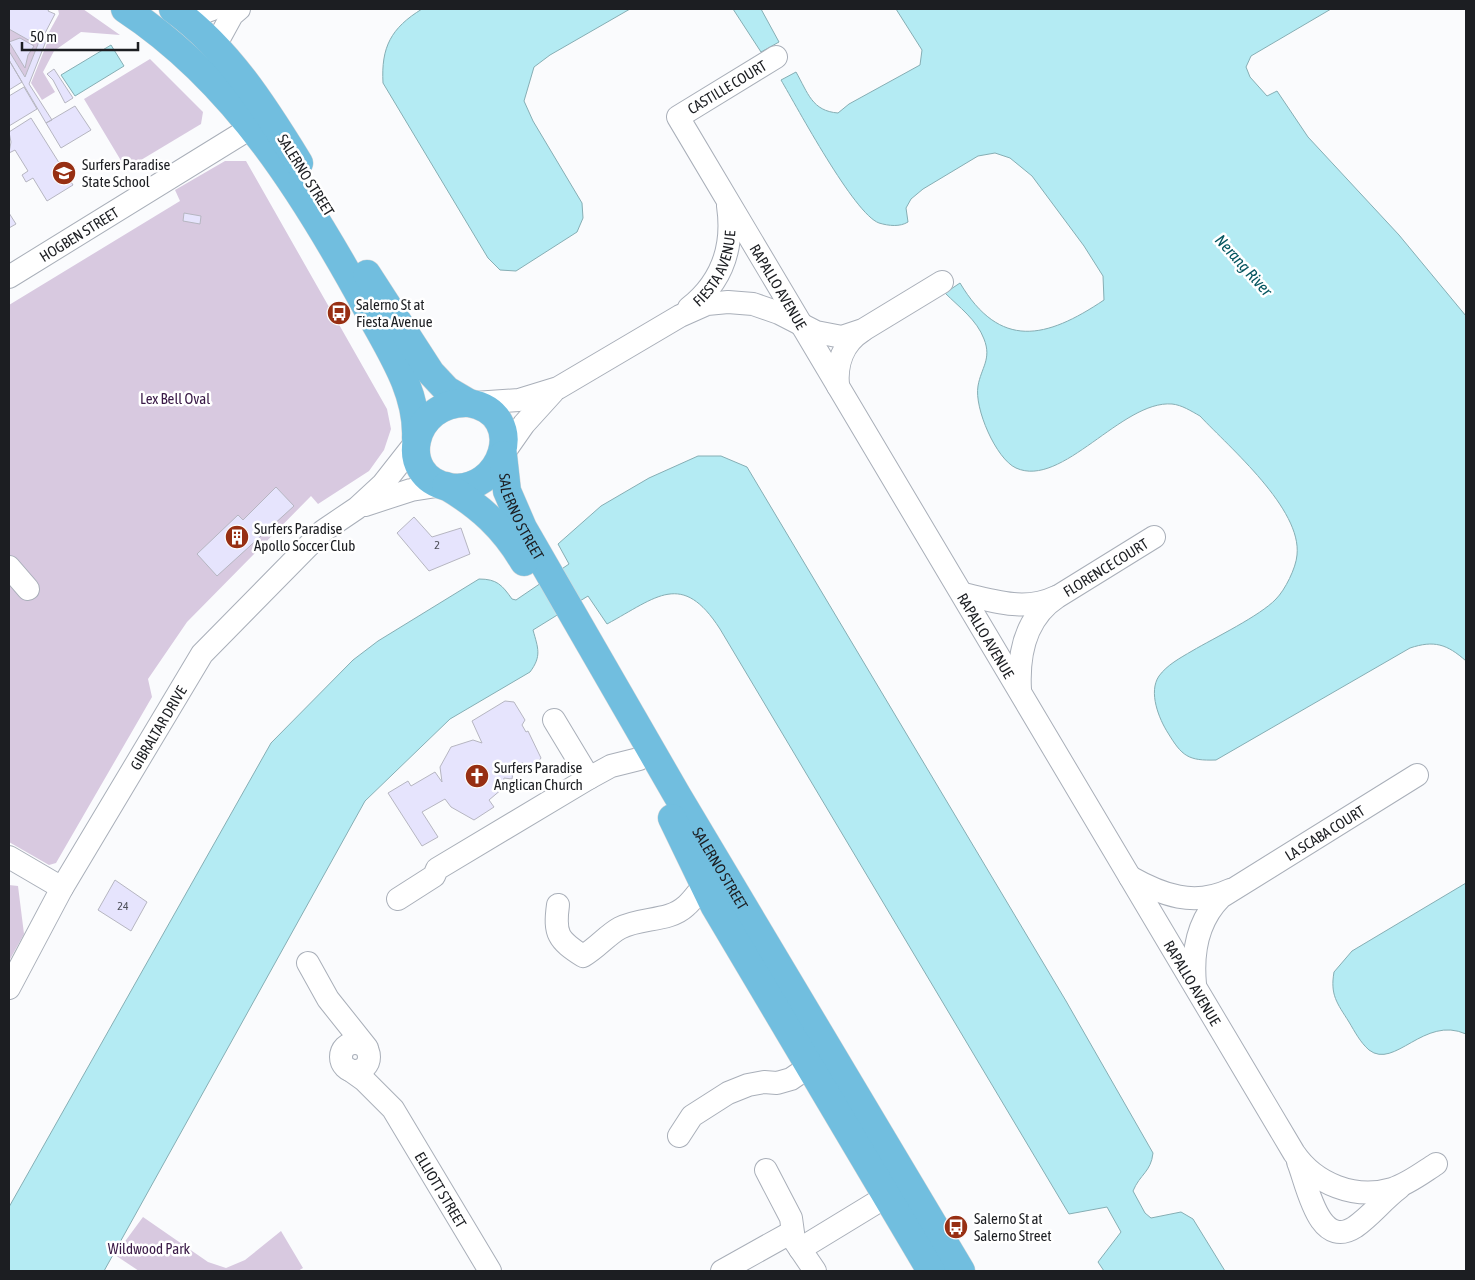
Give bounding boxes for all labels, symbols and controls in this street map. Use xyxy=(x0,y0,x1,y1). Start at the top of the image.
scale bar xyxy=(22,20,139,52)
text: 50 m xyxy=(30,28,57,45)
street label: CASTILLE COURT xyxy=(684,57,770,117)
street label: SALERNO STREET xyxy=(274,131,338,219)
place label: Surfers Paradise State School xyxy=(82,156,171,190)
school or university icon: Surfers Paradise State School xyxy=(51,160,77,186)
street label: HOGBEN STREET xyxy=(36,203,122,265)
street label: FIESTA AVENUE xyxy=(689,229,738,309)
water label: Nerang River xyxy=(1211,231,1277,301)
street label: RAPALLO AVENUE xyxy=(747,241,811,333)
place label: Salerno St at Fiesta Avenue xyxy=(356,296,433,330)
bus stop icon: Salerno St at Fiesta Avenue xyxy=(326,300,352,326)
park label: Lex Bell Oval xyxy=(140,390,210,407)
street label: SALERNO STREET xyxy=(497,473,548,563)
place label: Surfers Paradise Apollo Soccer Club xyxy=(254,520,355,554)
building icon: Surfers Paradise Apollo Soccer Club xyxy=(224,524,250,550)
street label: FLORENCE COURT xyxy=(1060,534,1151,600)
house number: 2 xyxy=(434,538,440,552)
street label: RAPALLO AVENUE xyxy=(954,590,1018,682)
street label: GIBRALTAR DRIVE xyxy=(126,682,190,773)
place label: Surfers Paradise Anglican Church xyxy=(494,759,583,793)
church icon: Surfers Paradise Anglican Church xyxy=(464,763,490,789)
street label: LA SCABA COURT xyxy=(1282,801,1368,864)
street label: SALERNO STREET xyxy=(690,824,752,913)
house number: 24 xyxy=(117,899,129,913)
street label: RAPALLO AVENUE xyxy=(1161,937,1225,1029)
street label: ELLIOTT STREET xyxy=(412,1148,471,1231)
place label: Salerno St at Salerno Street xyxy=(974,1210,1052,1244)
bus stop icon: Salerno St at Salerno Street xyxy=(943,1214,969,1240)
park label: Wildwood Park xyxy=(108,1240,191,1257)

